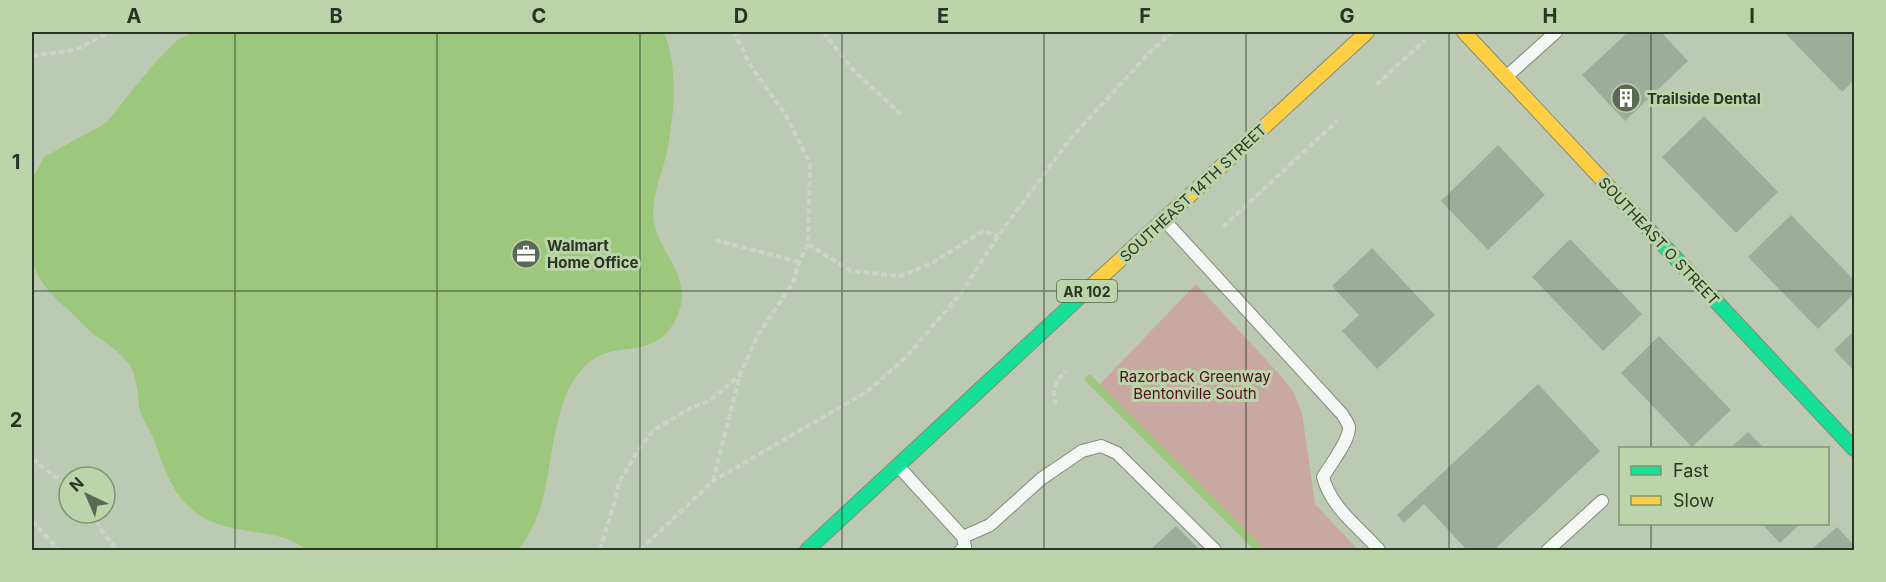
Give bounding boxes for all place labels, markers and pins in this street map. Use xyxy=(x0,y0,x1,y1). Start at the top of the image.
building icon: Trailside Dental xyxy=(1610,82,1642,114)
place label: Trailside Dental xyxy=(1647,89,1761,108)
place label: Walmart Home Office xyxy=(547,236,638,272)
office icon: Walmart Home Office xyxy=(510,238,542,270)

